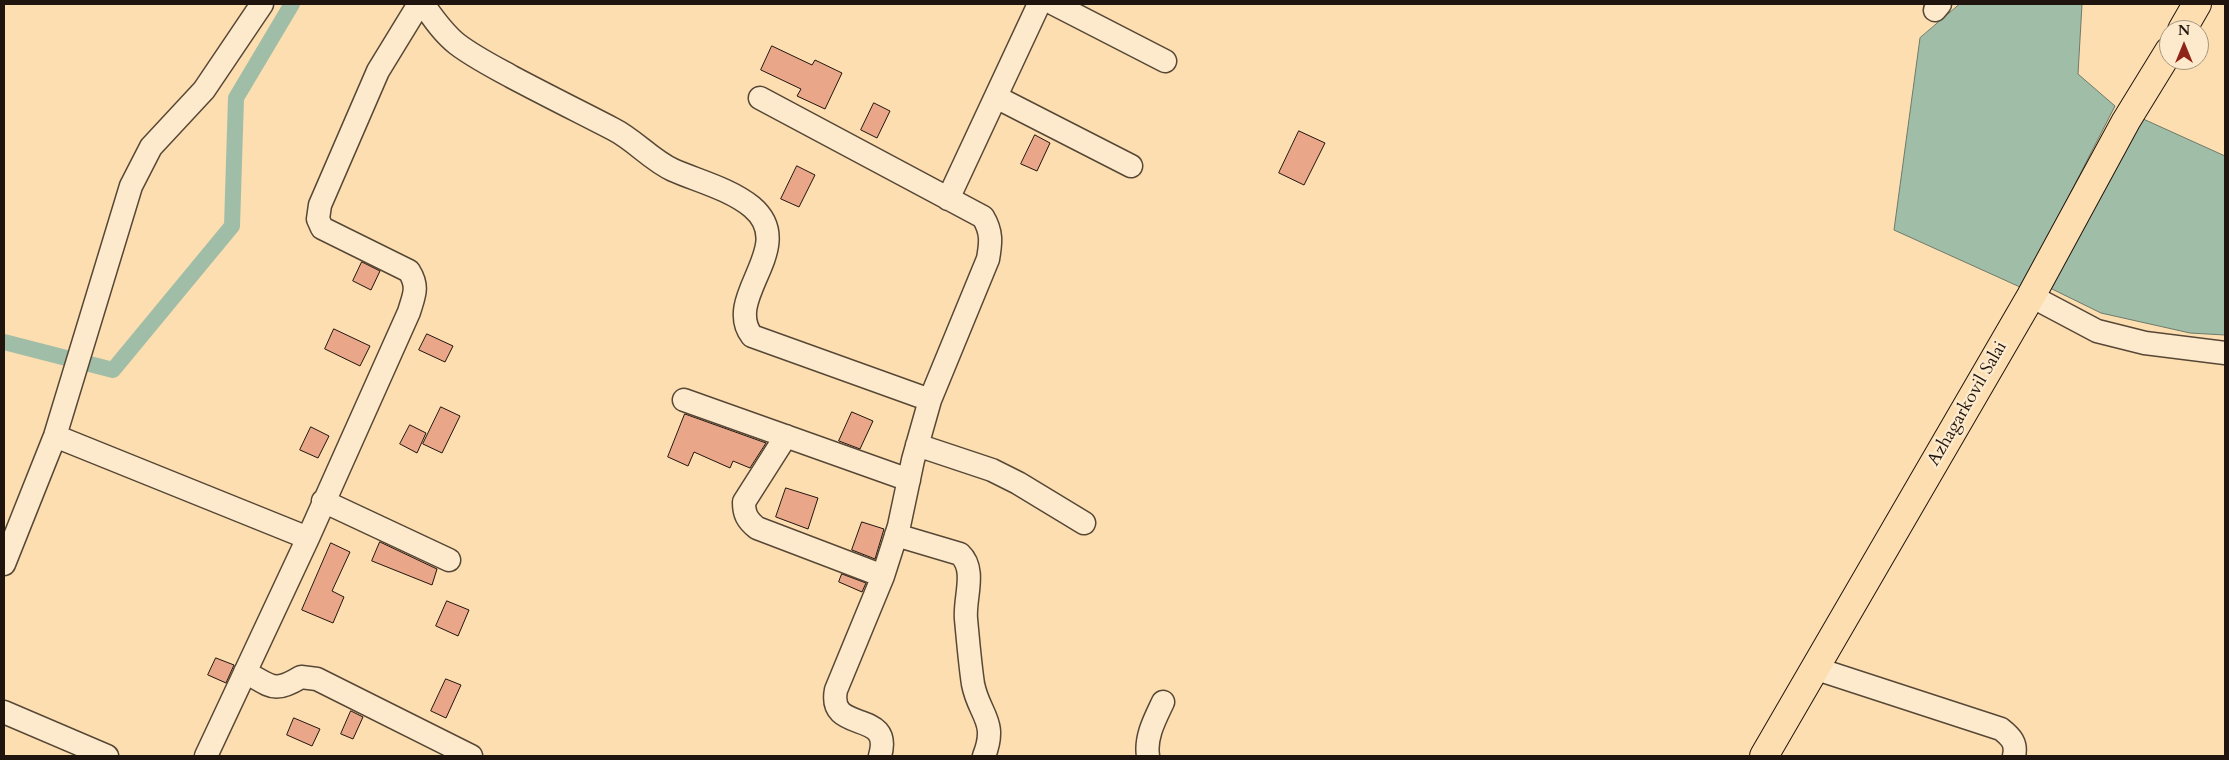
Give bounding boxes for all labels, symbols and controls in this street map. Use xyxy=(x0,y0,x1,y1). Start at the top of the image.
north arrow xyxy=(2159,20,2209,70)
text: N xyxy=(2178,21,2190,40)
street label: Azhagarkovil Salai xyxy=(1924,338,2012,470)

